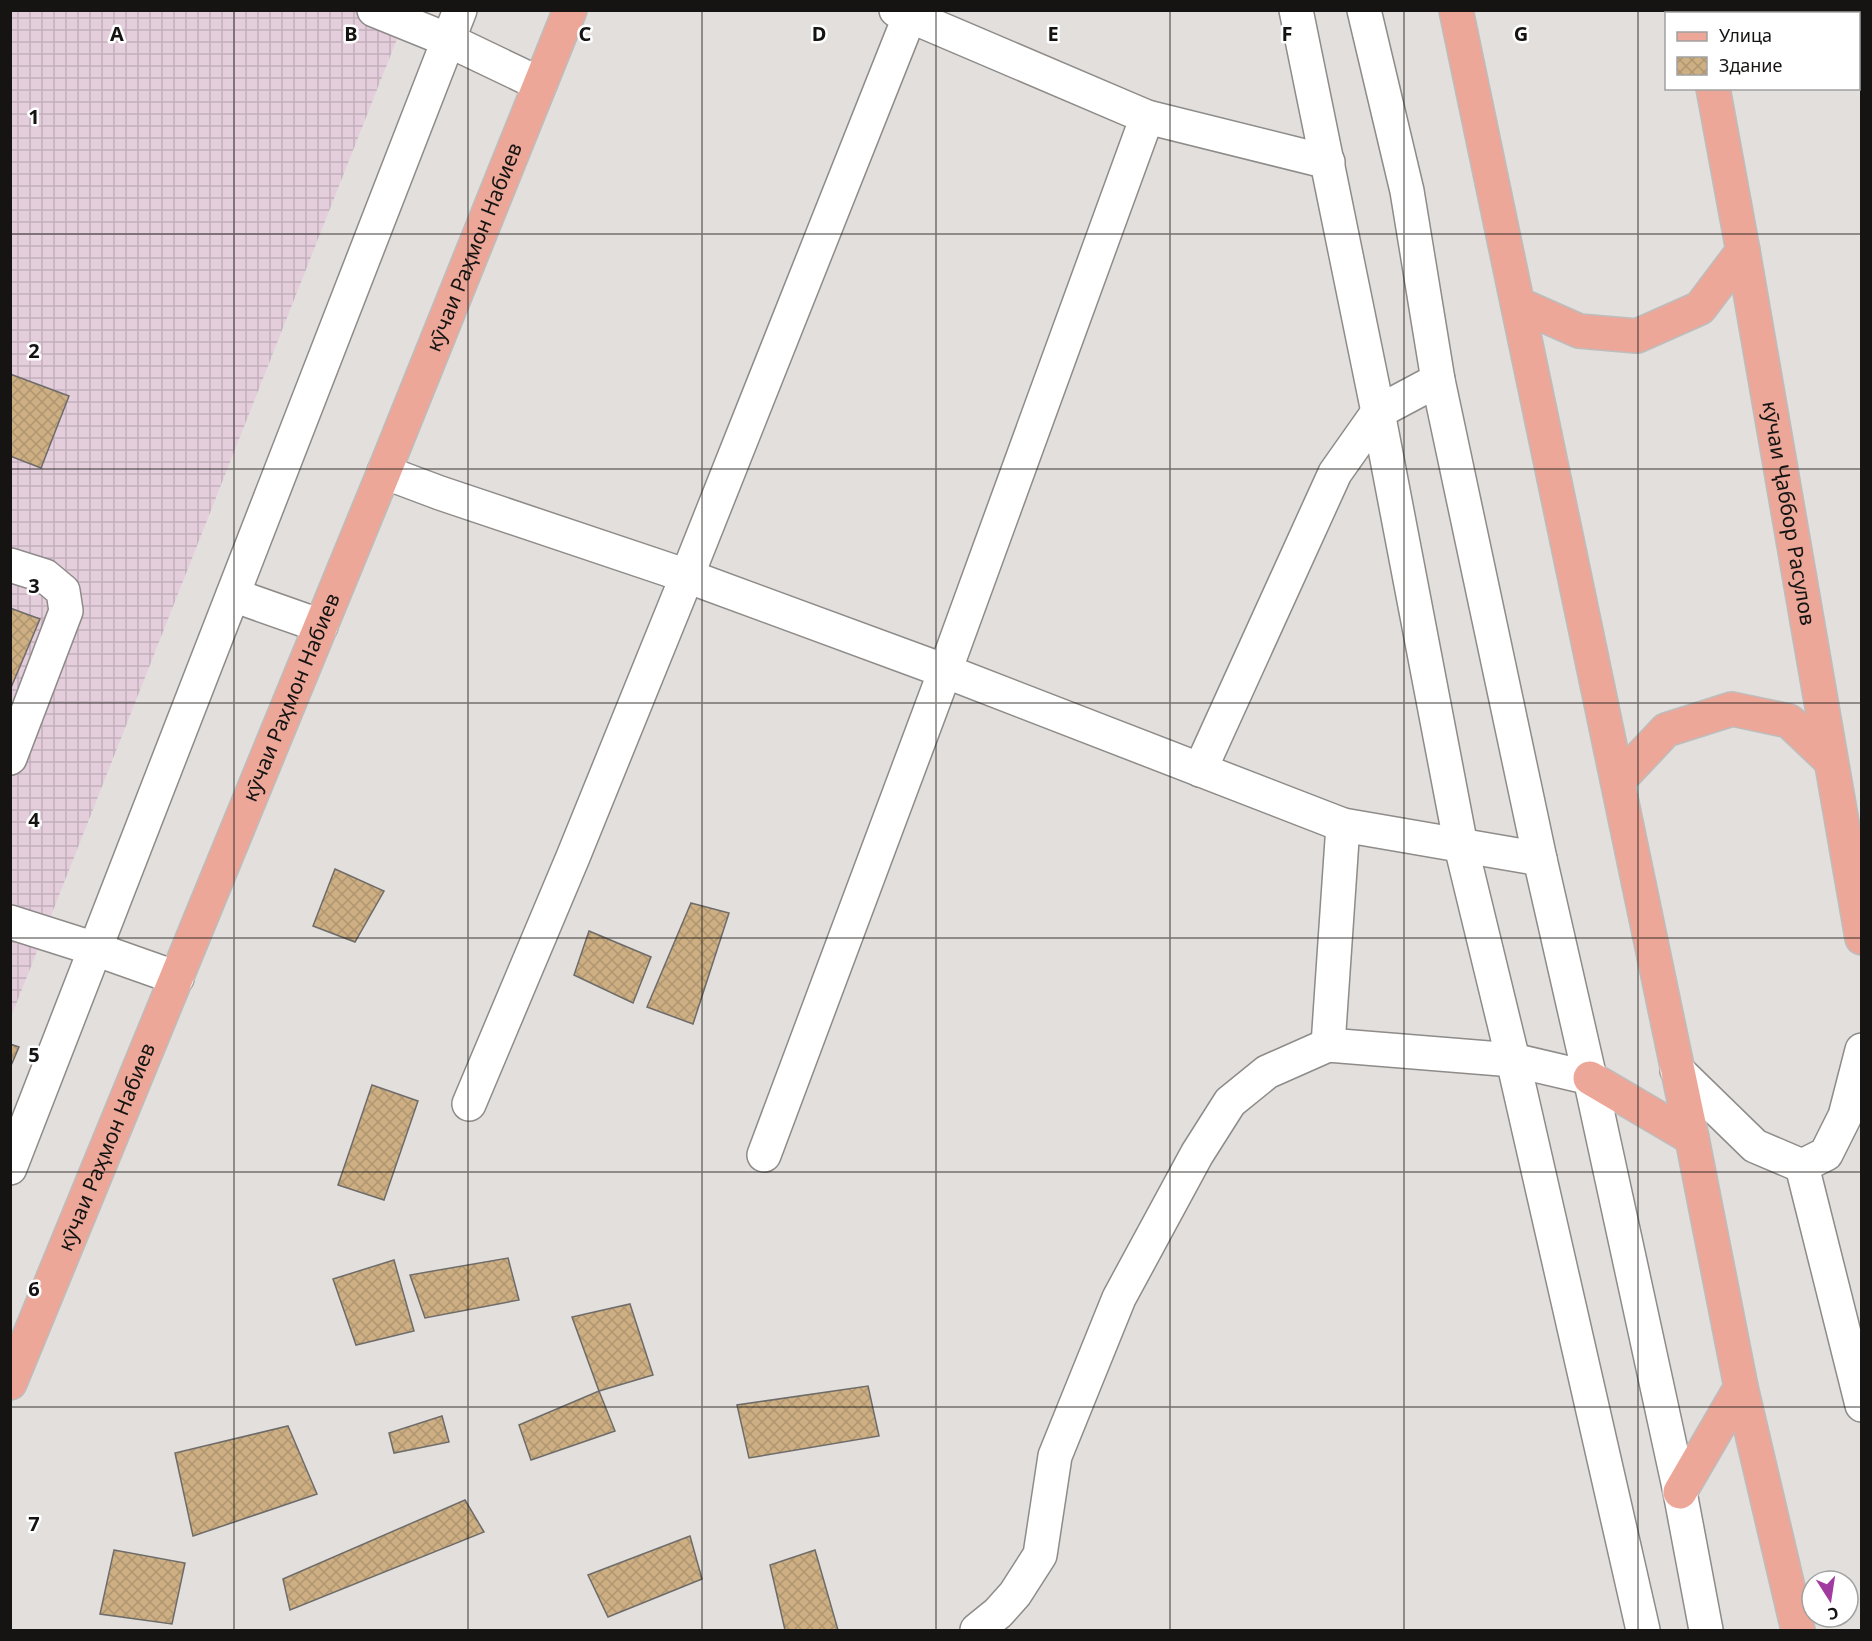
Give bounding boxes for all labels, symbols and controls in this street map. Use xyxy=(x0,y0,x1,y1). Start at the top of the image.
legend xyxy=(1665,12,1860,90)
text: A xyxy=(110,20,124,47)
text: B xyxy=(344,20,358,47)
text: C xyxy=(579,20,592,47)
text: D xyxy=(812,20,826,47)
text: E xyxy=(1047,20,1059,47)
text: F xyxy=(1282,20,1292,47)
text: G xyxy=(1514,20,1528,47)
text: Улица xyxy=(1719,23,1772,47)
text: Здание xyxy=(1719,53,1783,77)
text: 1 xyxy=(28,103,40,130)
street label: кӯчаи Раҳмон Набиев xyxy=(419,138,528,356)
text: 2 xyxy=(28,337,40,364)
street label: кӯчаи Ҷаббор Расулов xyxy=(1756,399,1823,628)
text: 3 xyxy=(28,572,40,599)
street label: кӯчаи Раҳмон Набиев xyxy=(235,589,346,806)
text: 4 xyxy=(28,806,40,833)
street label: кӯчаи Раҳмон Набиев xyxy=(51,1038,161,1255)
text: 5 xyxy=(28,1041,40,1068)
text: 6 xyxy=(28,1275,40,1302)
text: 7 xyxy=(28,1510,40,1537)
north arrow xyxy=(1800,1569,1860,1629)
text: С xyxy=(1826,1602,1840,1626)

